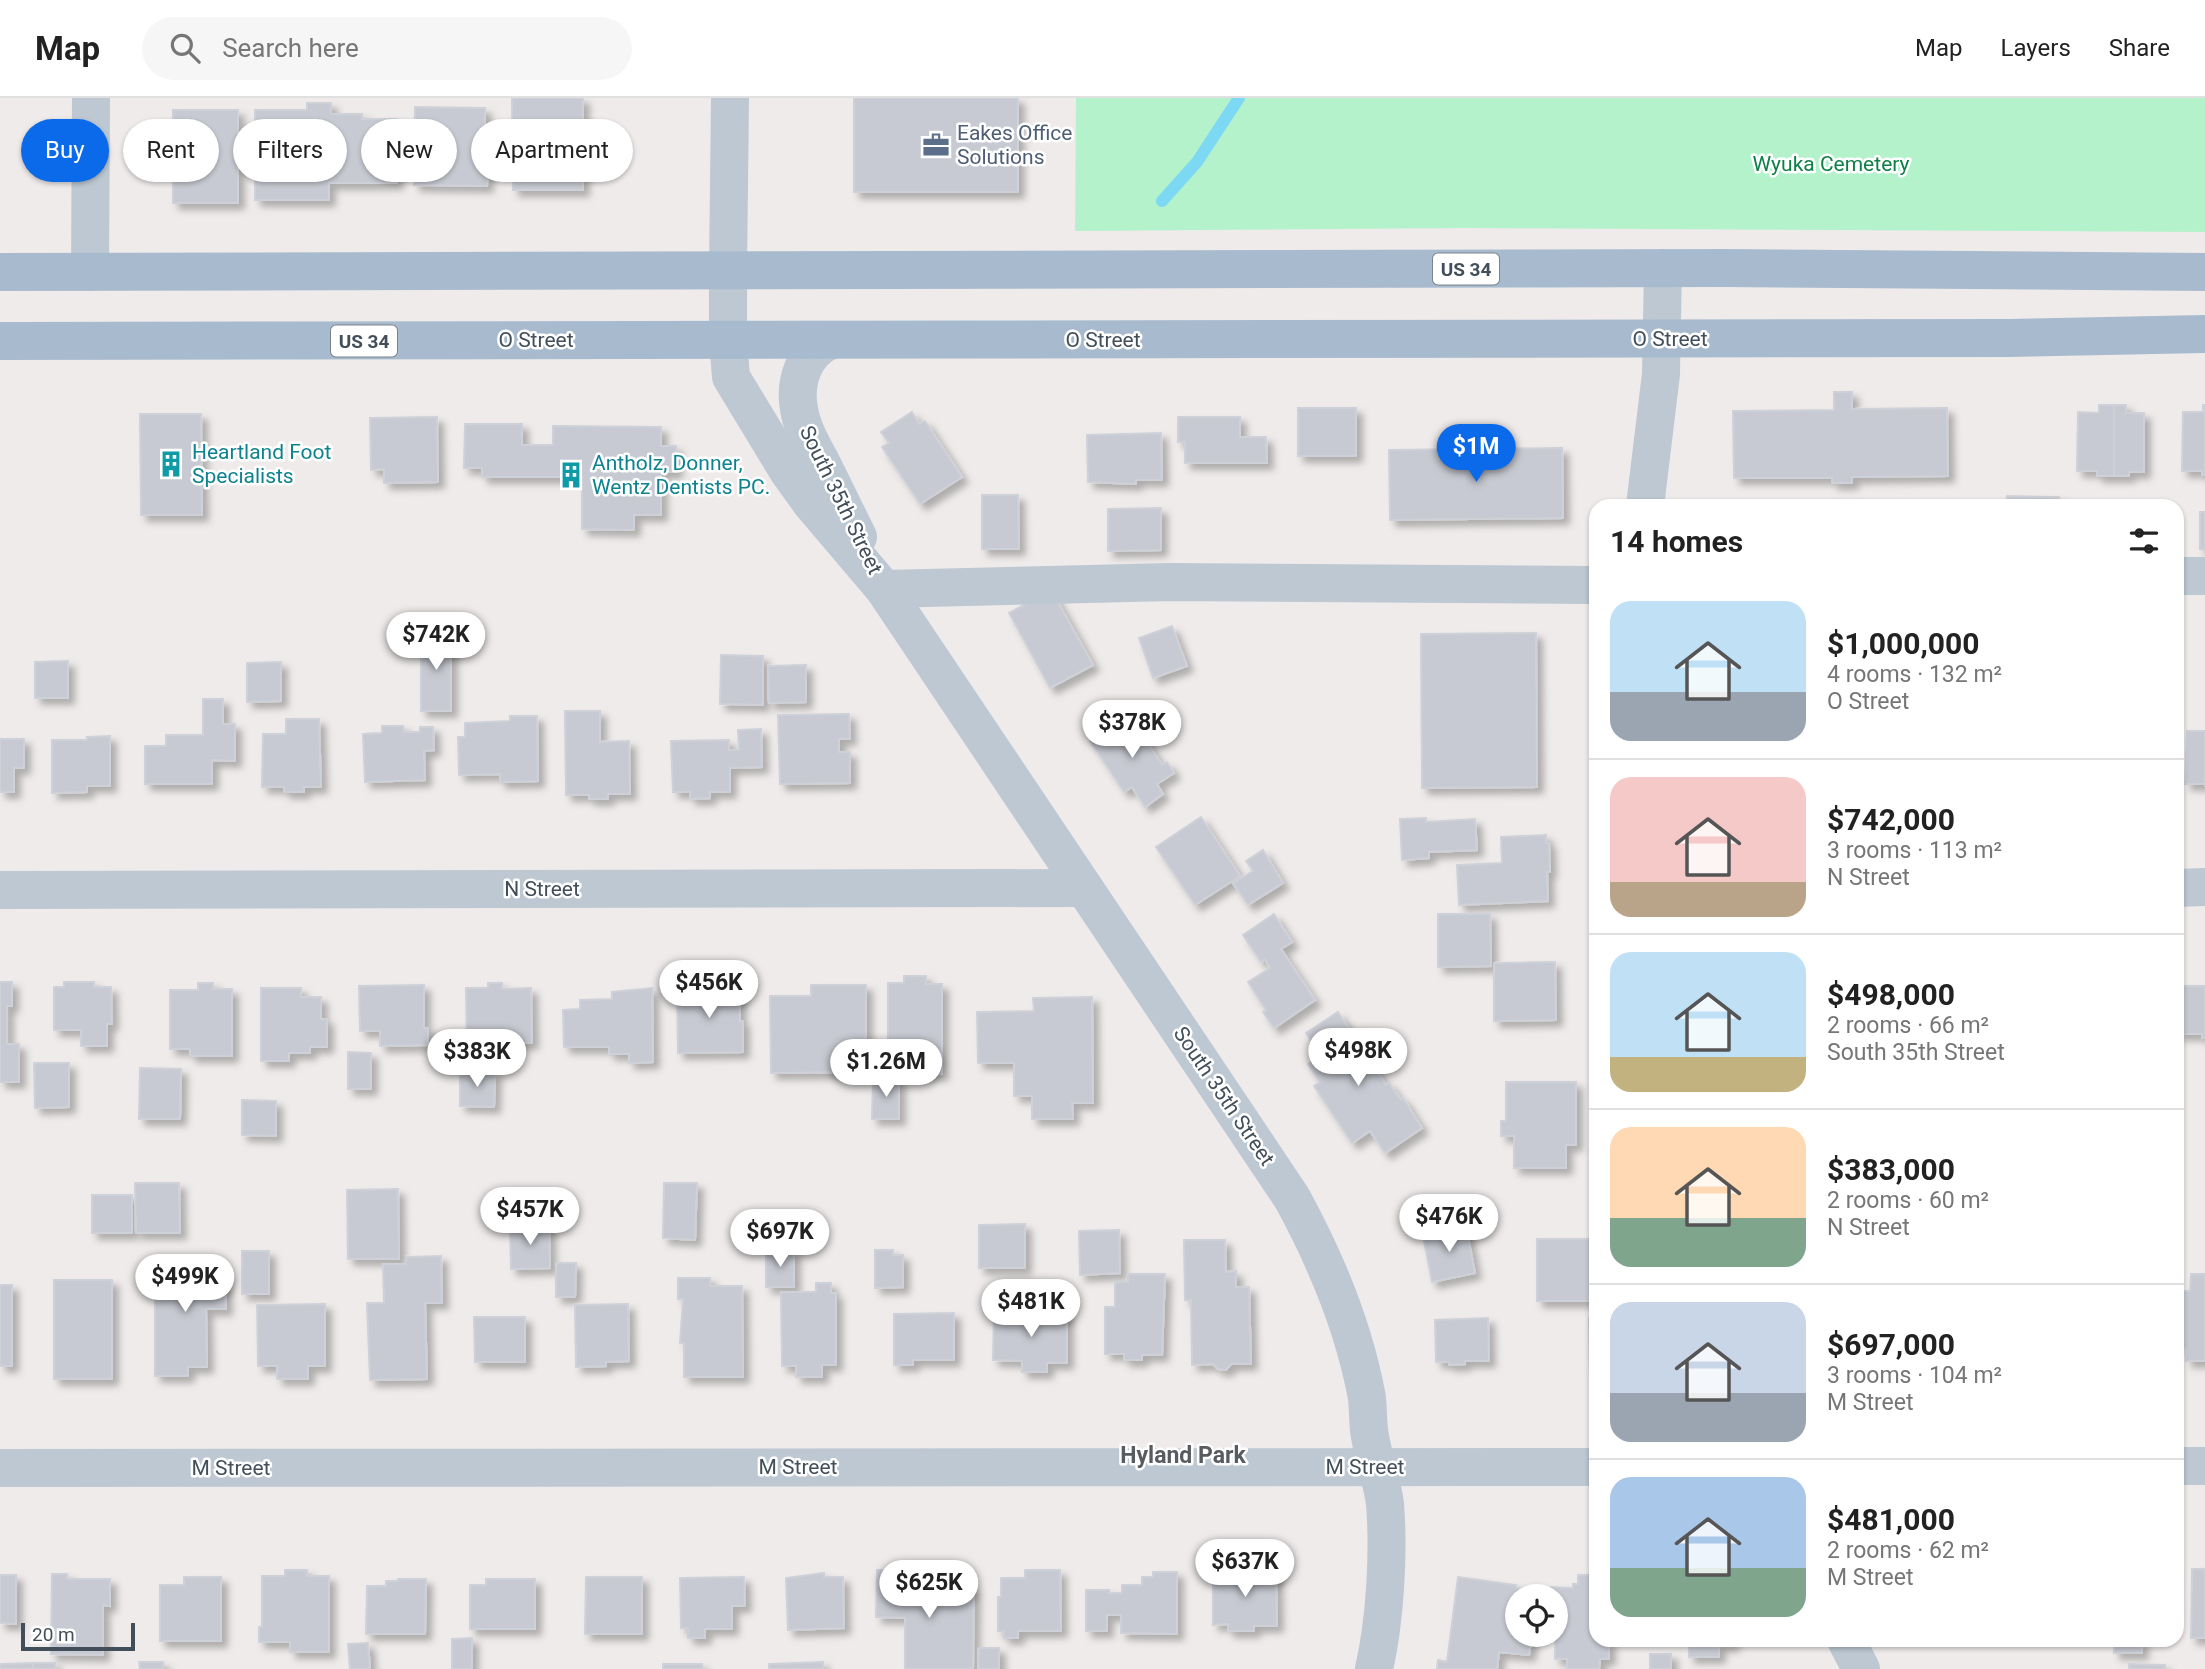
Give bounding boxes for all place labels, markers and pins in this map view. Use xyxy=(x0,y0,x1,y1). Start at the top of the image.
place label: Eakes Office Solutions xyxy=(957,121,1072,169)
office icon: Eakes Office Solutions xyxy=(921,130,951,160)
pin: $1M xyxy=(1442,424,1510,484)
place label: Heartland Foot Specialists xyxy=(192,440,332,488)
building icon: Heartland Foot Specialists xyxy=(156,449,186,479)
place label: Antholz, Donner, Wentz Dentists PC. xyxy=(592,451,770,499)
building icon: Antholz, Donner, Wentz Dentists PC. xyxy=(556,460,586,490)
pin: $742K xyxy=(387,612,485,672)
pin: $378K xyxy=(1083,700,1181,760)
pin: $456K xyxy=(660,960,758,1020)
pin: $498K xyxy=(1309,1028,1407,1088)
pin: $383K xyxy=(428,1030,526,1089)
pin: $1.26M xyxy=(829,1040,943,1099)
pin: $457K xyxy=(481,1188,579,1247)
pin: $476K xyxy=(1400,1194,1498,1254)
pin: $697K xyxy=(731,1210,829,1269)
pin: $499K xyxy=(136,1254,234,1314)
pin: $481K xyxy=(982,1280,1080,1339)
pin: $637K xyxy=(1196,1540,1294,1599)
pin: $625K xyxy=(880,1560,978,1620)

